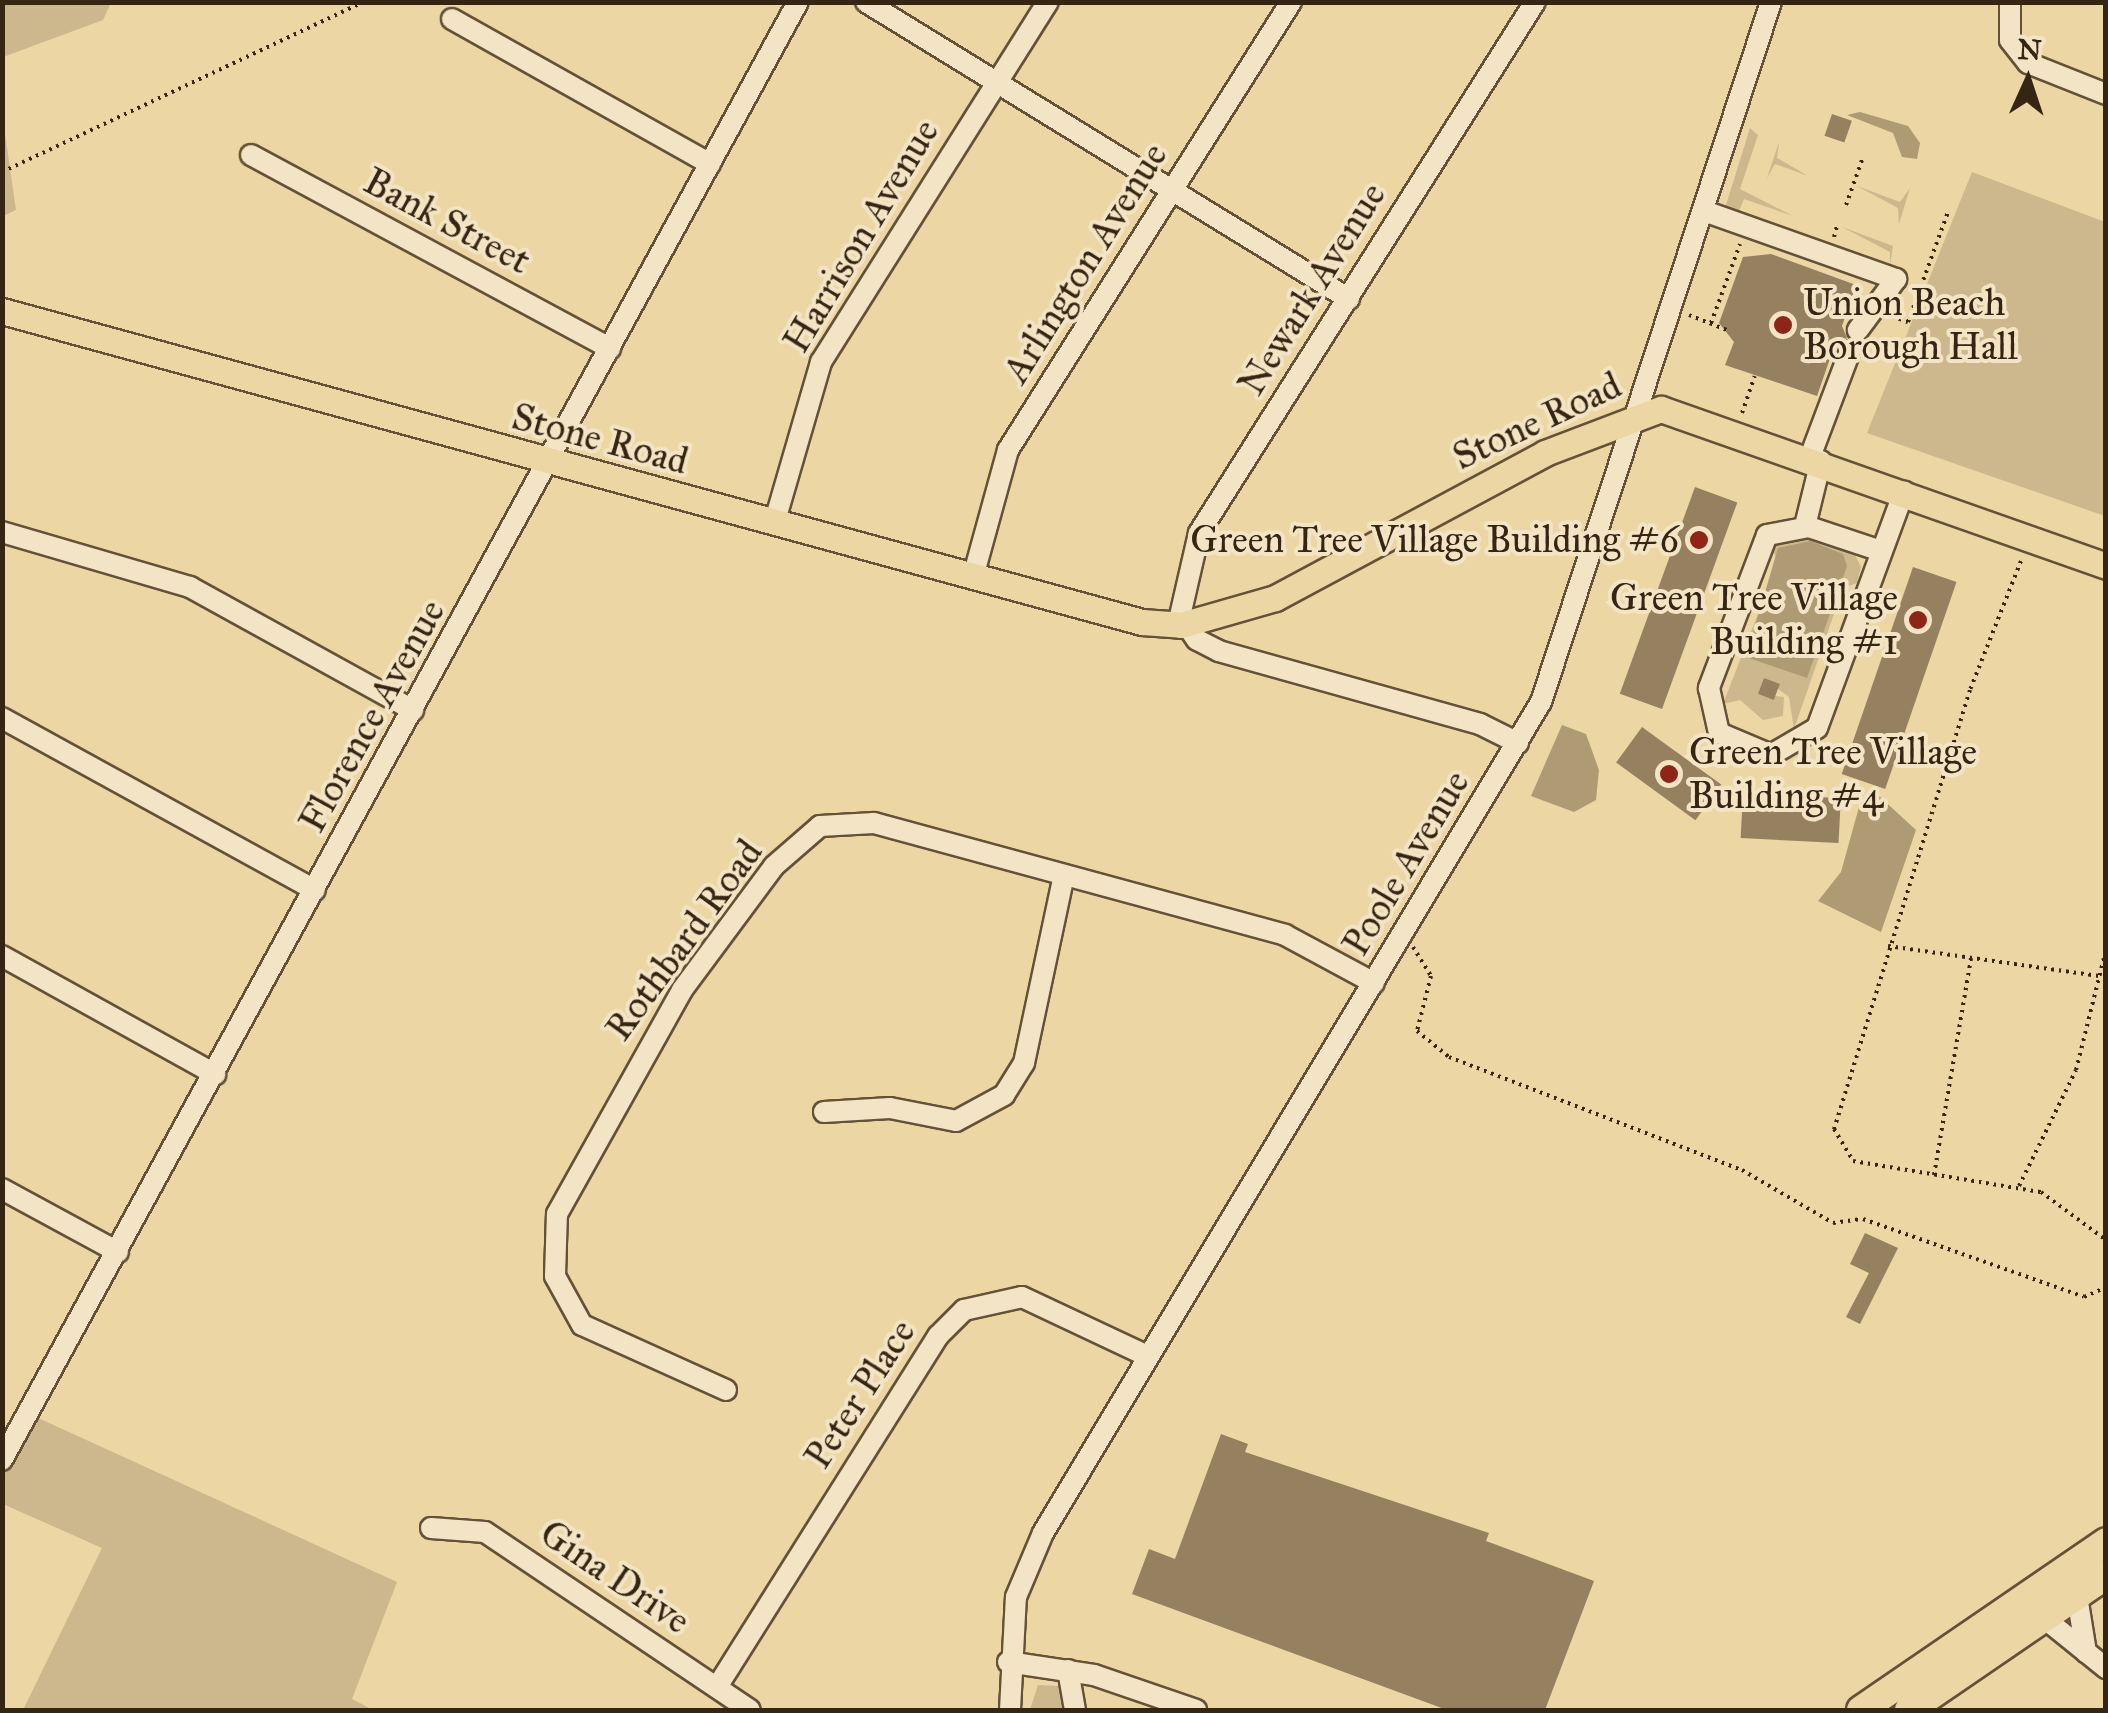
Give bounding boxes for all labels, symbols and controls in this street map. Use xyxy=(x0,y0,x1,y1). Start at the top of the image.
north arrow xyxy=(1978,30,2078,130)
text: N xyxy=(2017,31,2042,68)
street label: Harrison Avenue xyxy=(773,111,949,361)
street label: Arlington Avenue xyxy=(993,135,1177,391)
street label: Bank Street xyxy=(356,158,538,284)
street label: Newark Avenue xyxy=(1229,174,1395,404)
place label: Union Beach Borough Hall xyxy=(1803,280,2018,370)
marker: Union Beach Borough Hall xyxy=(1772,314,1794,336)
street label: Stone Road xyxy=(1446,362,1628,480)
street label: Stone Road xyxy=(507,394,693,484)
place label: Green Tree Village Building #6 xyxy=(1190,517,1679,563)
marker: Green Tree Village Building #6 xyxy=(1688,529,1710,551)
place label: Green Tree Village Building #1 xyxy=(1610,575,1898,664)
street label: Florence Avenue xyxy=(289,592,455,840)
marker: Green Tree Village Building #1 xyxy=(1907,609,1929,631)
place label: Green Tree Village Building #4 xyxy=(1689,729,1977,818)
street label: Poole Avenue xyxy=(1333,762,1479,964)
marker: Green Tree Village Building #4 xyxy=(1658,763,1680,785)
street label: Rothbard Road xyxy=(596,831,772,1049)
street label: Peter Place xyxy=(795,1311,925,1477)
street label: Gina Drive xyxy=(531,1510,699,1644)

